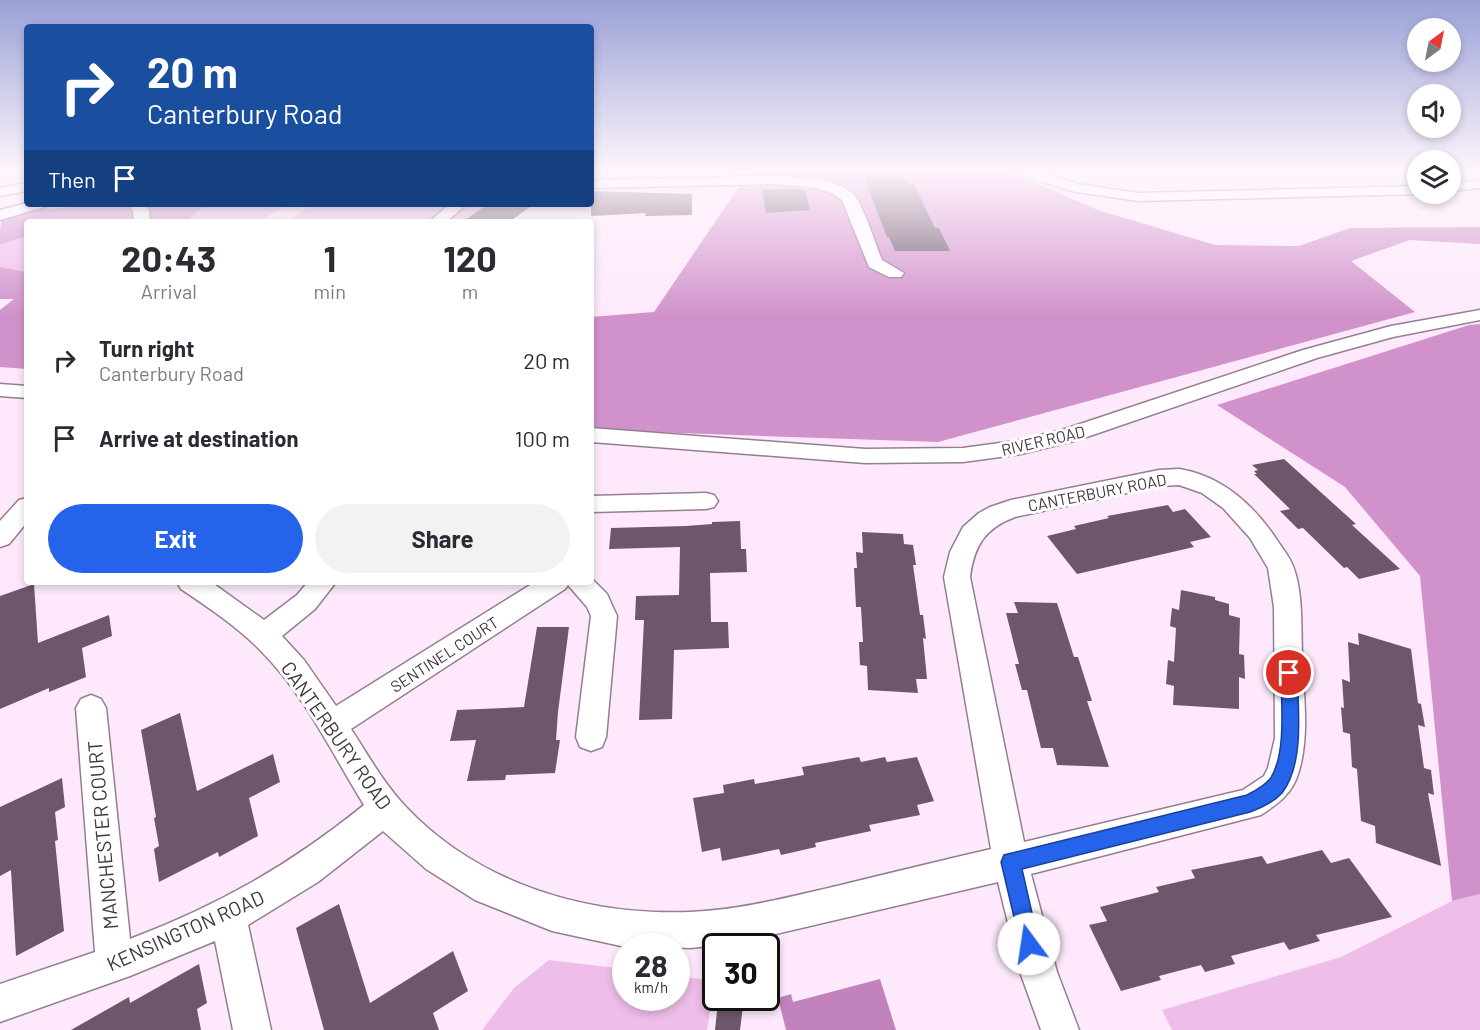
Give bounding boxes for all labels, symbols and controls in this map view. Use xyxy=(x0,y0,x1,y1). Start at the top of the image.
north arrow xyxy=(1407,18,1461,72)
map controls xyxy=(1407,18,1461,204)
text: 20 m xyxy=(147,46,238,96)
icon: right xyxy=(48,48,126,126)
button: sound xyxy=(1407,84,1461,138)
text: Canterbury Road xyxy=(147,97,343,129)
button: layers xyxy=(1407,150,1461,204)
icon: arrive xyxy=(108,162,141,195)
text: Then xyxy=(48,166,96,192)
text: 20:43 xyxy=(121,236,216,279)
text: 1 xyxy=(323,236,336,279)
text: 120 xyxy=(443,236,497,279)
text: Arrival xyxy=(141,279,197,303)
text: min xyxy=(314,279,346,303)
text: m xyxy=(462,279,478,303)
text: Turn right xyxy=(99,335,194,361)
icon: right xyxy=(48,344,81,377)
text: 20 m xyxy=(523,347,570,373)
text: Canterbury Road xyxy=(99,361,244,385)
street label: RIVER ROAD xyxy=(999,421,1087,459)
icon: arrive xyxy=(48,422,81,455)
text: Arrive at destination xyxy=(99,425,298,451)
text: 100 m xyxy=(515,425,570,451)
street label: CANTERBURY ROAD xyxy=(1026,469,1168,515)
button: Exit xyxy=(48,504,303,573)
button: Share xyxy=(315,504,570,573)
street label: SENTINEL COURT xyxy=(387,612,501,696)
pin xyxy=(1263,647,1314,698)
street label: CANTERBURY ROAD xyxy=(277,656,397,814)
icon: arrive xyxy=(1272,656,1305,689)
street label: MANCHESTER COURT xyxy=(82,740,122,930)
street label: KENSINGTON ROAD xyxy=(103,884,267,976)
position arrow xyxy=(997,912,1061,976)
speed limit sign: 30 xyxy=(702,933,780,1011)
text: 28 xyxy=(634,947,668,983)
text: km/h xyxy=(634,978,668,996)

